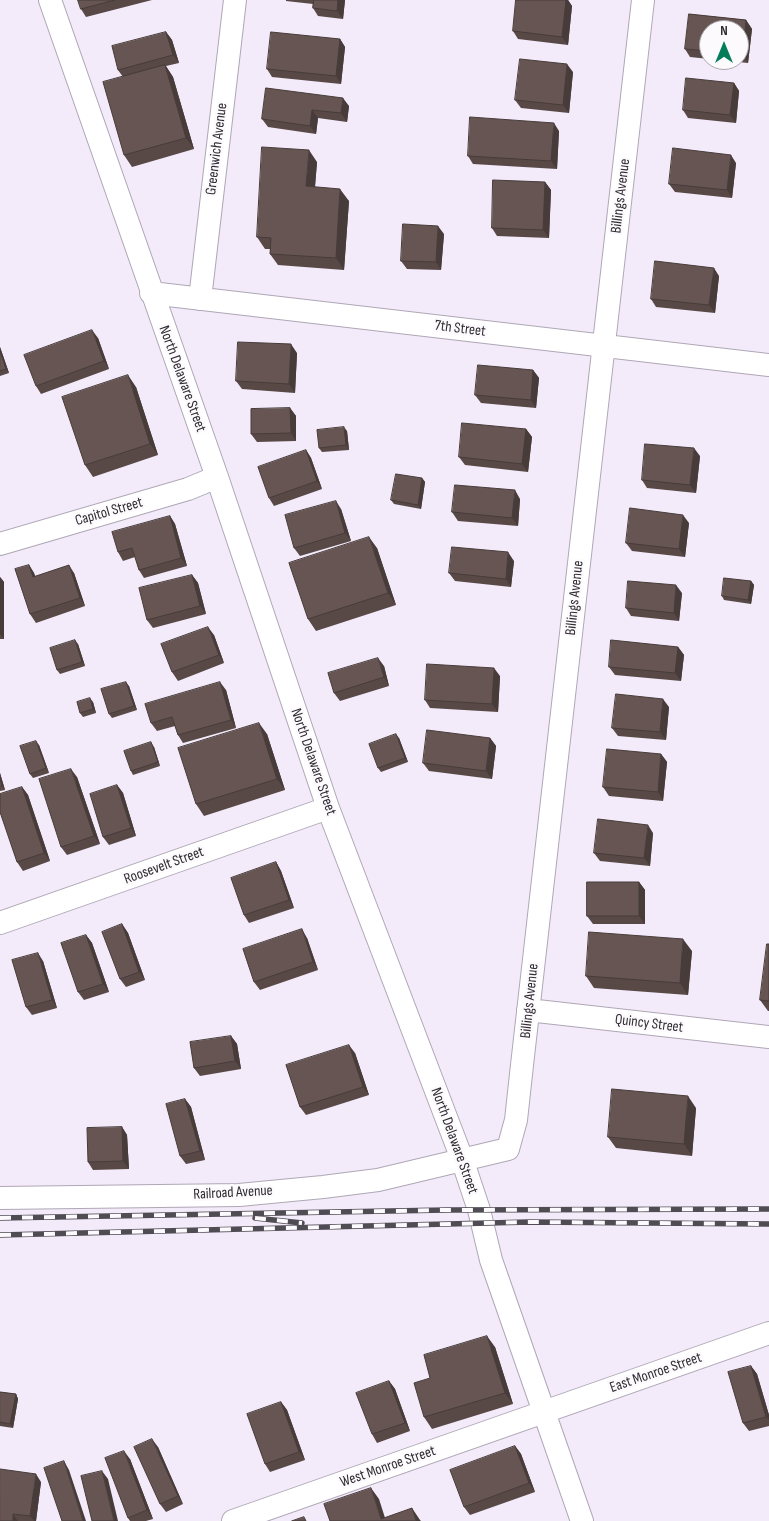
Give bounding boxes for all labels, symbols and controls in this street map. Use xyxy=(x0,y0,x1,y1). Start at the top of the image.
north arrow xyxy=(699,20,749,70)
text: N xyxy=(720,22,728,39)
street label: Greenwich Avenue xyxy=(202,102,232,196)
street label: Billings Avenue xyxy=(607,158,635,234)
street label: 7th Street xyxy=(434,317,486,341)
street label: North Delaware Street xyxy=(154,323,210,435)
street label: Capitol Street xyxy=(73,494,145,530)
street label: Billings Avenue xyxy=(562,560,588,636)
street label: North Delaware Street xyxy=(286,706,340,818)
street label: Roosevelt Street xyxy=(122,843,206,889)
street label: Billings Avenue xyxy=(517,963,543,1039)
street label: Quincy Street xyxy=(614,1011,684,1037)
street label: North Delaware Street xyxy=(426,1085,482,1197)
street label: Railroad Avenue xyxy=(193,1182,273,1204)
street label: East Monroe Street xyxy=(608,1349,704,1397)
street label: West Monroe Street xyxy=(338,1442,438,1492)

